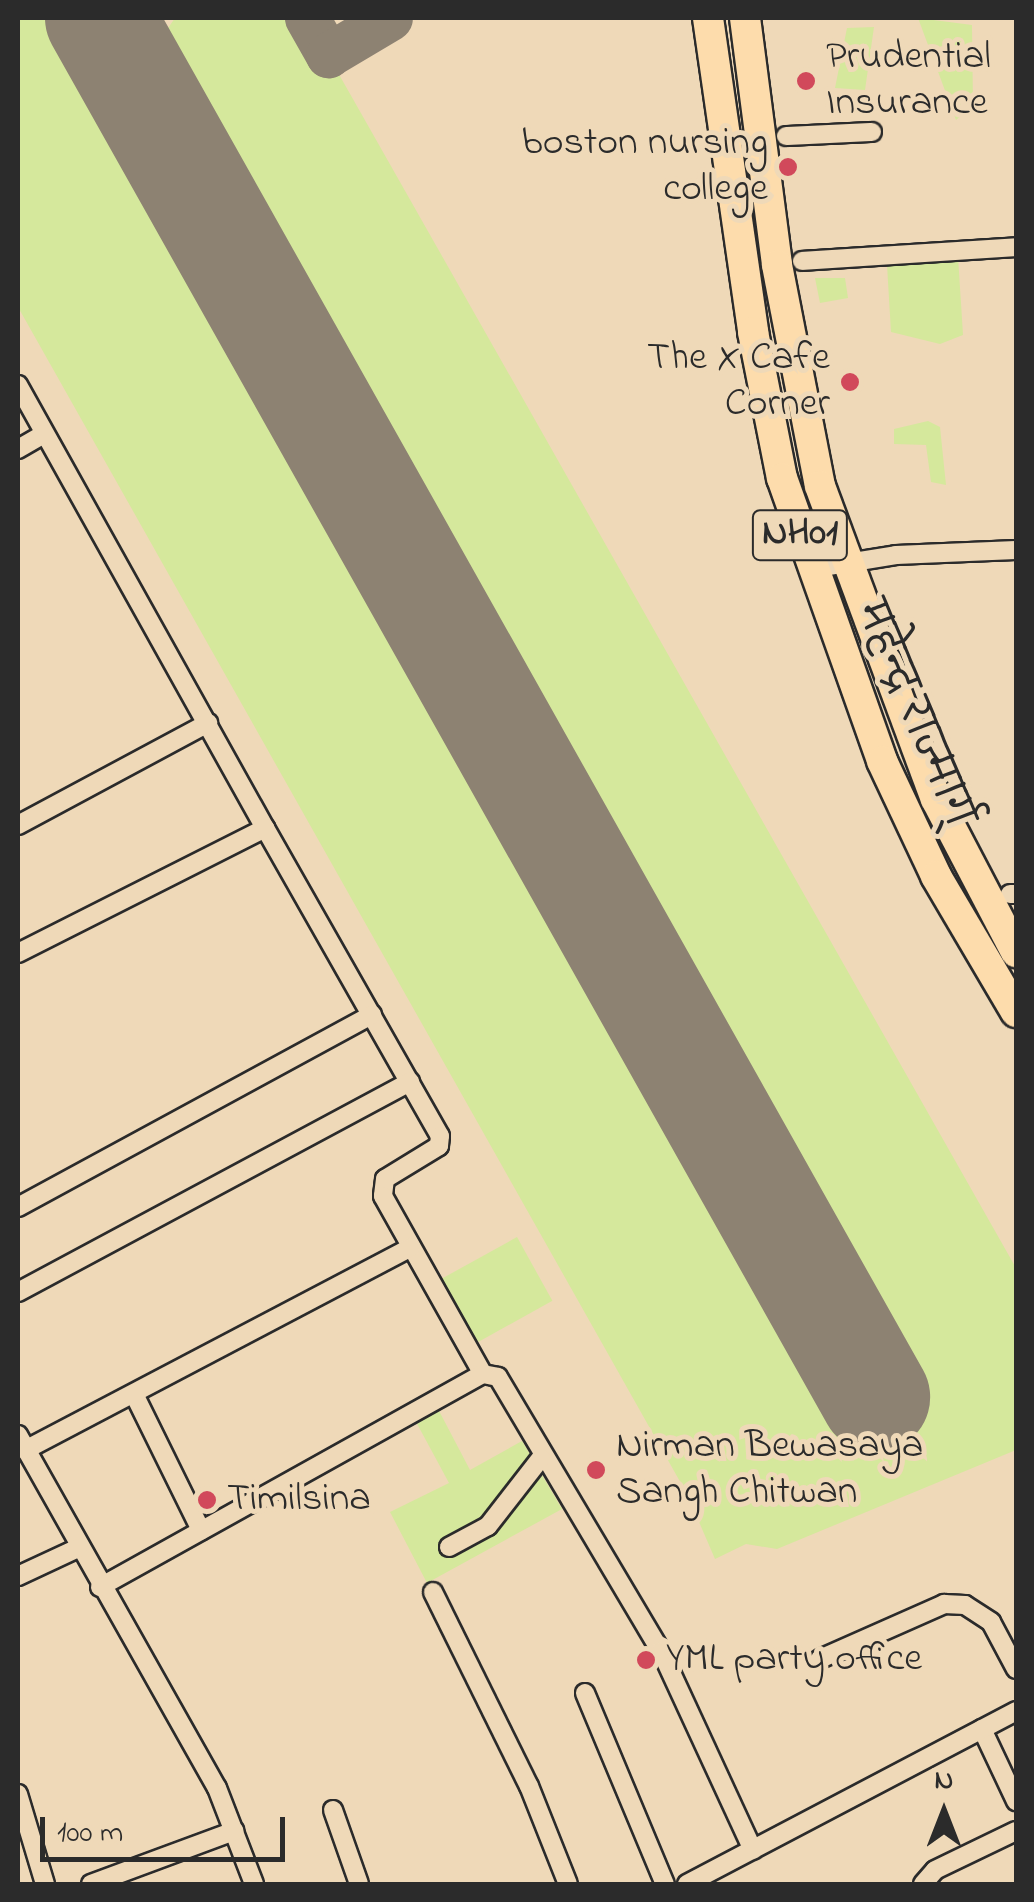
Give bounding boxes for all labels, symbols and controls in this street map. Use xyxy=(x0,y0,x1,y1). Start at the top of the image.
place label: Prudential Insurance xyxy=(826,34,991,128)
marker: Prudential Insurance xyxy=(795,70,817,92)
place label: boston nursing college xyxy=(522,120,768,214)
marker: boston nursing college xyxy=(777,156,799,178)
place label: The X Cafe Corner xyxy=(647,335,830,429)
marker: The X Cafe Corner xyxy=(839,371,861,393)
road number: NH01 xyxy=(750,502,850,568)
street label: महेन्द्र राज्मार्ग् xyxy=(843,595,981,835)
place label: Nirman Bewasaya Sangh Chitwan xyxy=(616,1423,923,1517)
marker: Nirman Bewasaya Sangh Chitwan xyxy=(585,1459,607,1481)
place label: Timilsina xyxy=(227,1476,371,1524)
marker: Timilsina xyxy=(196,1489,218,1511)
place label: YML party office xyxy=(666,1636,922,1684)
marker: YML party office xyxy=(635,1649,657,1671)
text: N xyxy=(935,1761,953,1802)
north arrow xyxy=(894,1762,994,1862)
scale bar xyxy=(45,1797,290,1859)
text: 100 m xyxy=(57,1812,123,1856)

